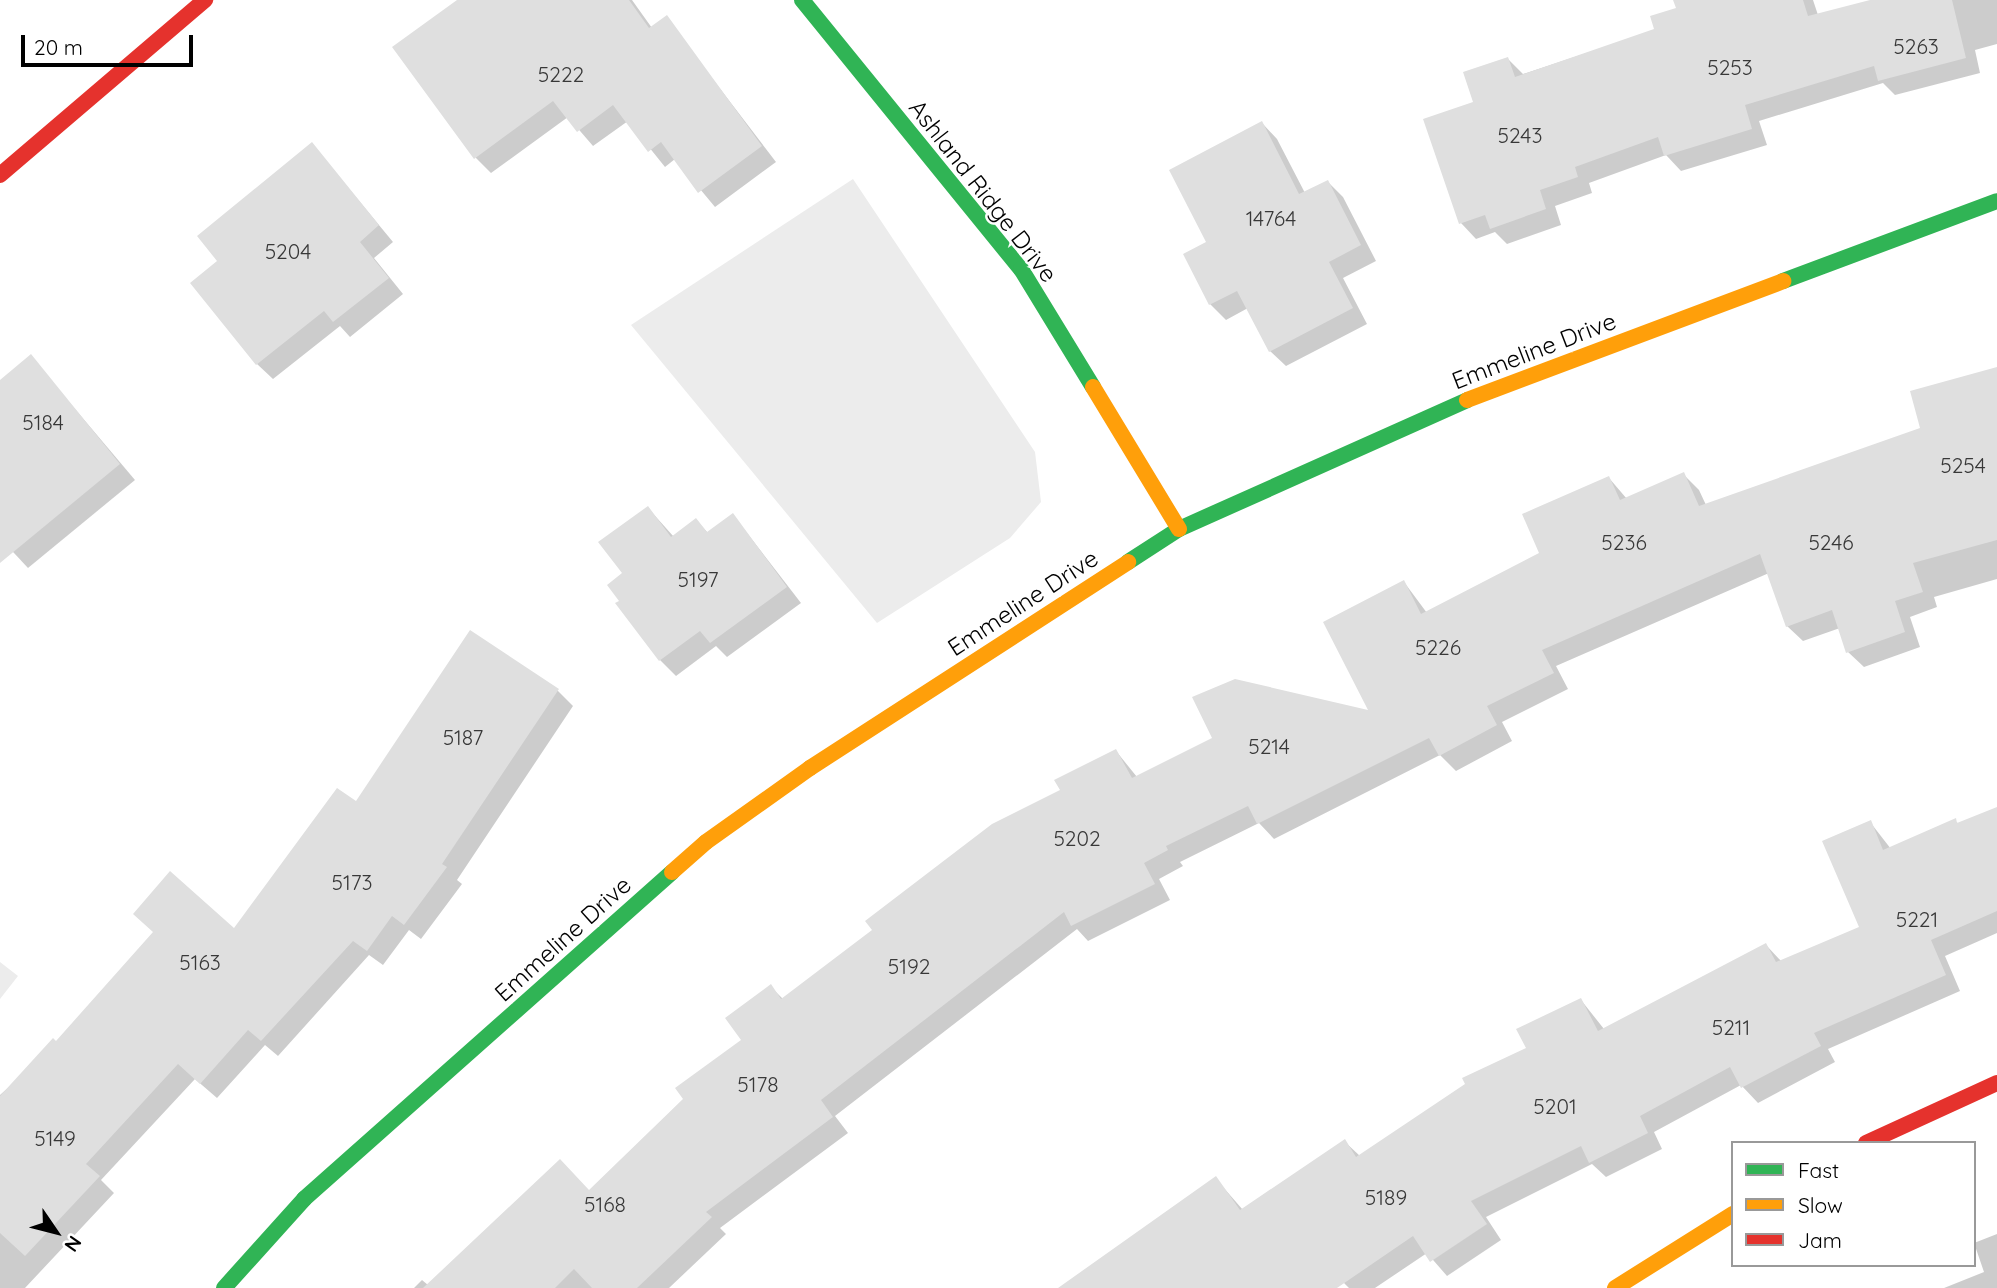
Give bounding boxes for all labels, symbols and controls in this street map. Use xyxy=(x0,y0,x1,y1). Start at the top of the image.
scale bar xyxy=(24,21,196,65)
house number: 5263 xyxy=(1893,33,1939,59)
text: 20 m xyxy=(34,34,83,60)
house number: 5253 xyxy=(1707,54,1753,80)
house number: 5222 xyxy=(538,61,584,87)
street label: Ashland Ridge Drive xyxy=(903,94,1063,288)
house number: 5243 xyxy=(1498,122,1542,148)
house number: 14764 xyxy=(1246,205,1296,231)
house number: 5204 xyxy=(265,238,311,264)
street label: Emmeline Drive xyxy=(1448,306,1620,396)
house number: 5184 xyxy=(22,409,64,435)
house number: 5254 xyxy=(1940,452,1986,478)
house number: 5236 xyxy=(1601,529,1647,555)
house number: 5246 xyxy=(1808,529,1854,555)
street label: Emmeline Drive xyxy=(942,544,1104,662)
house number: 5197 xyxy=(677,566,719,592)
house number: 5226 xyxy=(1415,634,1461,660)
house number: 5187 xyxy=(443,724,483,750)
house number: 5214 xyxy=(1248,733,1290,759)
house number: 5202 xyxy=(1053,825,1101,851)
house number: 5173 xyxy=(332,869,372,895)
street label: Emmeline Drive xyxy=(489,870,637,1008)
house number: 5221 xyxy=(1896,906,1938,932)
house number: 5163 xyxy=(179,949,221,975)
house number: 5192 xyxy=(888,953,930,979)
house number: 5211 xyxy=(1712,1014,1750,1040)
house number: 5178 xyxy=(737,1071,779,1097)
house number: 5201 xyxy=(1533,1093,1577,1119)
house number: 5149 xyxy=(34,1125,76,1151)
legend xyxy=(1731,1141,1976,1267)
text: Fast xyxy=(1798,1157,1839,1183)
house number: 5189 xyxy=(1365,1184,1407,1210)
house number: 5168 xyxy=(584,1191,626,1217)
text: Slow xyxy=(1798,1192,1843,1218)
north arrow xyxy=(21,1197,91,1267)
text: Jam xyxy=(1798,1227,1842,1253)
text: N xyxy=(59,1231,87,1257)

